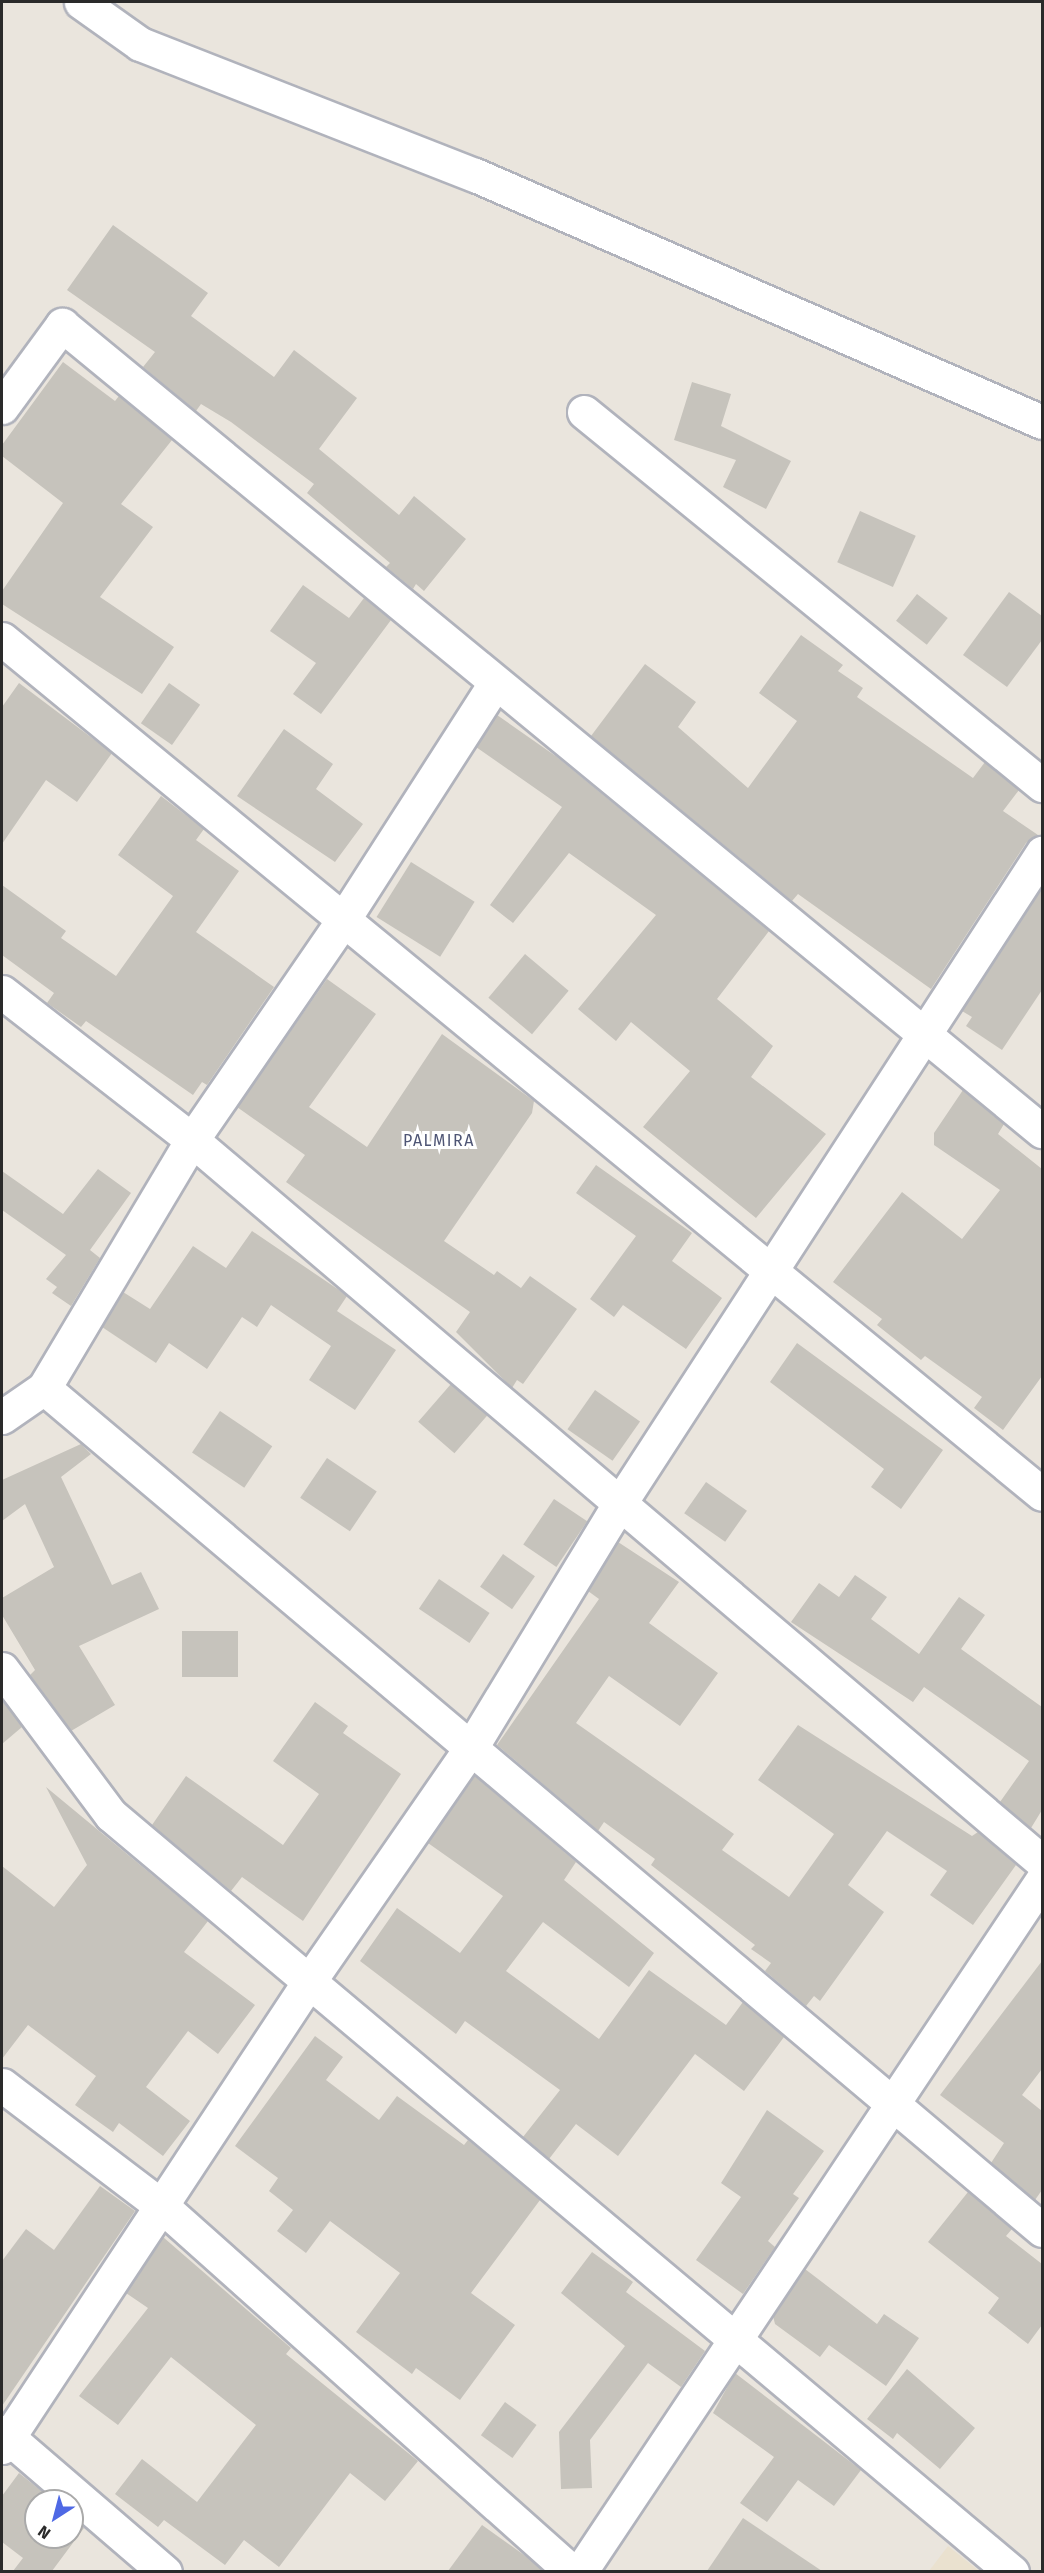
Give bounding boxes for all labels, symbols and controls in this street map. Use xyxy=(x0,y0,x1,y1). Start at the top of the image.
district label: PALMIRA xyxy=(403,1131,475,1151)
north arrow xyxy=(24,2489,84,2549)
text: N xyxy=(34,2522,54,2543)

